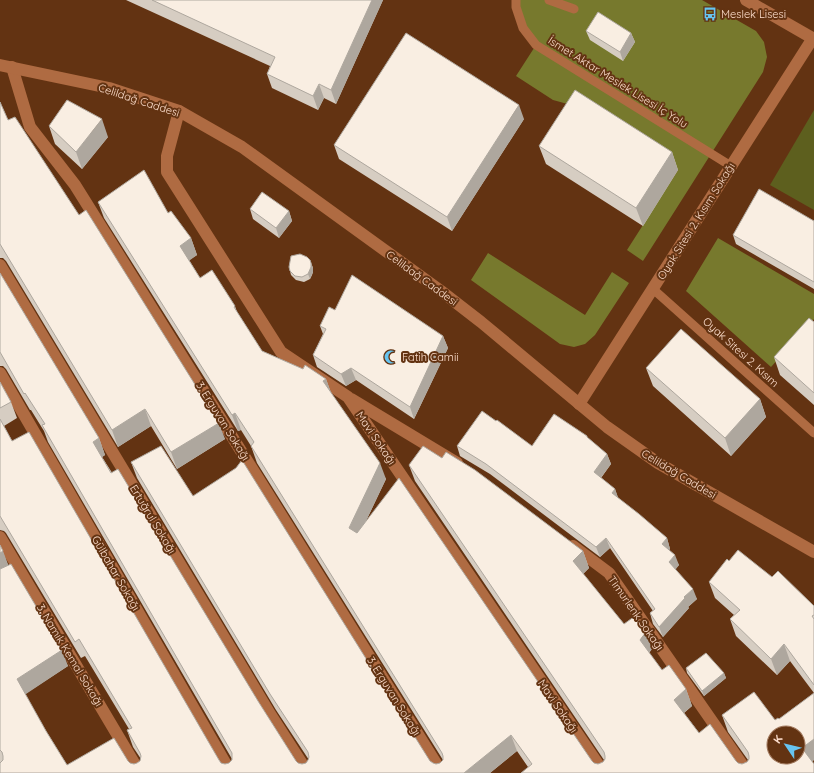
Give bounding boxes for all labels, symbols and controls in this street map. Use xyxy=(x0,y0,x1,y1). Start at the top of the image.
bus stop icon: Meslek Lisesi xyxy=(702,6,718,22)
place label: Meslek Lisesi xyxy=(721,7,786,21)
street label: İsmet Aktar Meslek Lisesi İç Yolu xyxy=(546,33,690,131)
street label: Celildağ Caddesi xyxy=(97,80,181,120)
street label: Oyak Sitesi 2. Kısım Sokağı xyxy=(654,160,738,282)
street label: Celildağ Caddesi xyxy=(384,247,460,309)
street label: Oyak Sitesi 2. Kısım xyxy=(700,314,782,390)
mosque icon: Fatih Camii xyxy=(383,349,399,365)
place label: Fatih Camii xyxy=(402,350,459,364)
street label: 3. Erguvan Sokağı xyxy=(193,379,253,463)
street label: Mavi Sokağı xyxy=(353,409,399,467)
street label: Celildağ Caddesi xyxy=(639,446,719,502)
street label: Ertuğrul Sokağı xyxy=(127,482,179,556)
street label: Gülbahar Sokağı xyxy=(89,533,143,613)
street label: Timurlenk Sokağı xyxy=(605,573,667,653)
street label: 3. Namık Kemal Sokağı xyxy=(34,601,106,709)
street label: 3. Erguvan Sokağı xyxy=(364,654,424,738)
street label: Mavi Sokağı xyxy=(535,677,581,735)
north arrow xyxy=(766,725,806,765)
text: K xyxy=(770,732,786,746)

